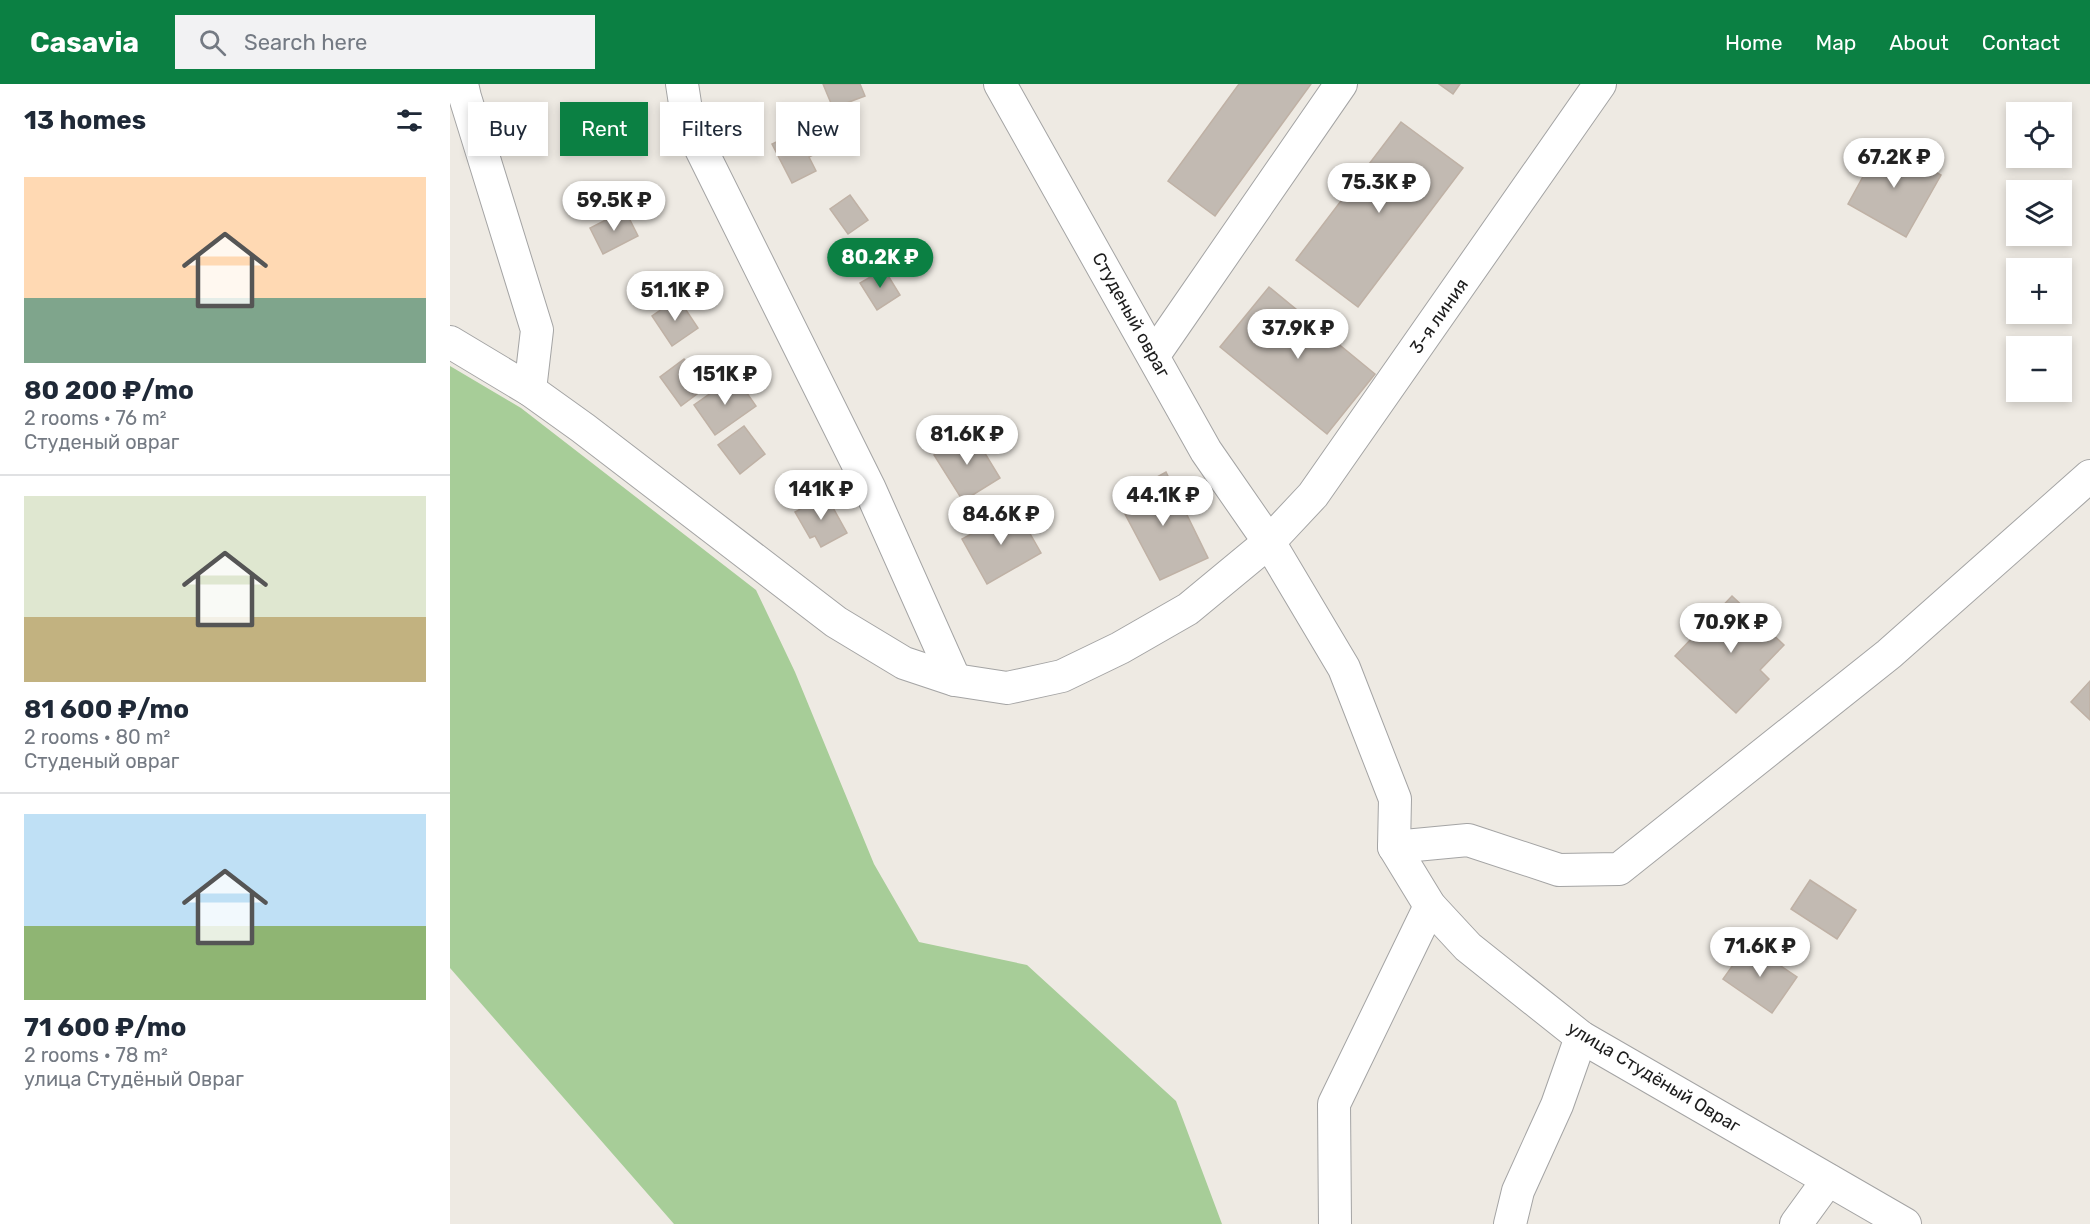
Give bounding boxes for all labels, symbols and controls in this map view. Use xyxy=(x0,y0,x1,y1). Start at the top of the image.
search box xyxy=(175,15,595,69)
text: Casavia xyxy=(30,26,139,59)
icon: search xyxy=(196,26,229,59)
text: Search here xyxy=(244,29,367,56)
text: Home xyxy=(1725,30,1782,55)
text: Map xyxy=(1815,30,1856,55)
text: About xyxy=(1889,30,1949,55)
text: Contact xyxy=(1982,30,2060,55)
chip: Buy xyxy=(468,102,548,156)
chip: Rent xyxy=(560,102,648,156)
chip: Filters xyxy=(660,102,764,156)
chip: New xyxy=(776,102,860,156)
map controls xyxy=(2006,102,2072,402)
button: locate xyxy=(2006,102,2072,168)
icon: filters xyxy=(393,104,426,137)
text: 13 homes xyxy=(24,105,146,136)
pin: 67.2K ₽ xyxy=(1839,138,1949,189)
text: 67.2K ₽ xyxy=(1857,145,1931,169)
pin: 75.3K ₽ xyxy=(1324,163,1434,214)
text: 75.3K ₽ xyxy=(1341,170,1417,194)
button: layers xyxy=(2006,180,2072,246)
pin: 59.5K ₽ xyxy=(559,181,669,232)
text: 59.5K ₽ xyxy=(576,188,652,212)
icon: home xyxy=(171,216,279,324)
pin: 80.2K ₽ xyxy=(825,238,935,289)
text: 80.2K ₽ xyxy=(841,245,919,269)
street label: Студеный овраг xyxy=(1087,249,1175,382)
button: + xyxy=(2006,258,2072,324)
pin: 51.1K ₽ xyxy=(620,271,730,322)
street label: 3-я линия xyxy=(1405,274,1473,358)
text: 51.1K ₽ xyxy=(641,278,709,302)
pin: 37.9K ₽ xyxy=(1243,309,1353,360)
text: 37.9K ₽ xyxy=(1261,316,1335,340)
button: − xyxy=(2006,336,2072,402)
pin: 151K ₽ xyxy=(676,355,774,406)
text: 151K ₽ xyxy=(693,362,757,386)
text: 80 200 ₽/mo xyxy=(24,375,194,406)
text: 2 rooms · 76 m² xyxy=(24,406,167,430)
pin: 81.6K ₽ xyxy=(912,415,1022,466)
text: 81.6K ₽ xyxy=(930,422,1004,446)
text: Студеный овраг xyxy=(24,430,179,454)
pin: 141K ₽ xyxy=(772,470,870,521)
pin: 44.1K ₽ xyxy=(1108,476,1218,527)
text: 141K ₽ xyxy=(789,477,853,501)
text: 44.1K ₽ xyxy=(1126,483,1200,507)
pin: 84.6K ₽ xyxy=(946,495,1056,546)
text: 84.6K ₽ xyxy=(962,502,1040,526)
icon: home xyxy=(171,535,279,643)
pin: 70.9K ₽ xyxy=(1676,603,1786,654)
text: 70.9K ₽ xyxy=(1694,610,1768,634)
text: 81 600 ₽/mo xyxy=(24,694,189,725)
text: 2 rooms · 80 m² xyxy=(24,725,170,749)
text: Студеный овраг xyxy=(24,749,179,773)
icon: home xyxy=(171,853,279,961)
pin: 71.6K ₽ xyxy=(1705,927,1815,978)
text: 71.6K ₽ xyxy=(1724,934,1796,958)
text: 71 600 ₽/mo xyxy=(24,1012,186,1043)
street label: улица Студёный Овраг xyxy=(1564,1017,1745,1138)
text: 2 rooms · 78 m² xyxy=(24,1043,168,1067)
text: улица Студёный Овраг xyxy=(24,1067,244,1091)

